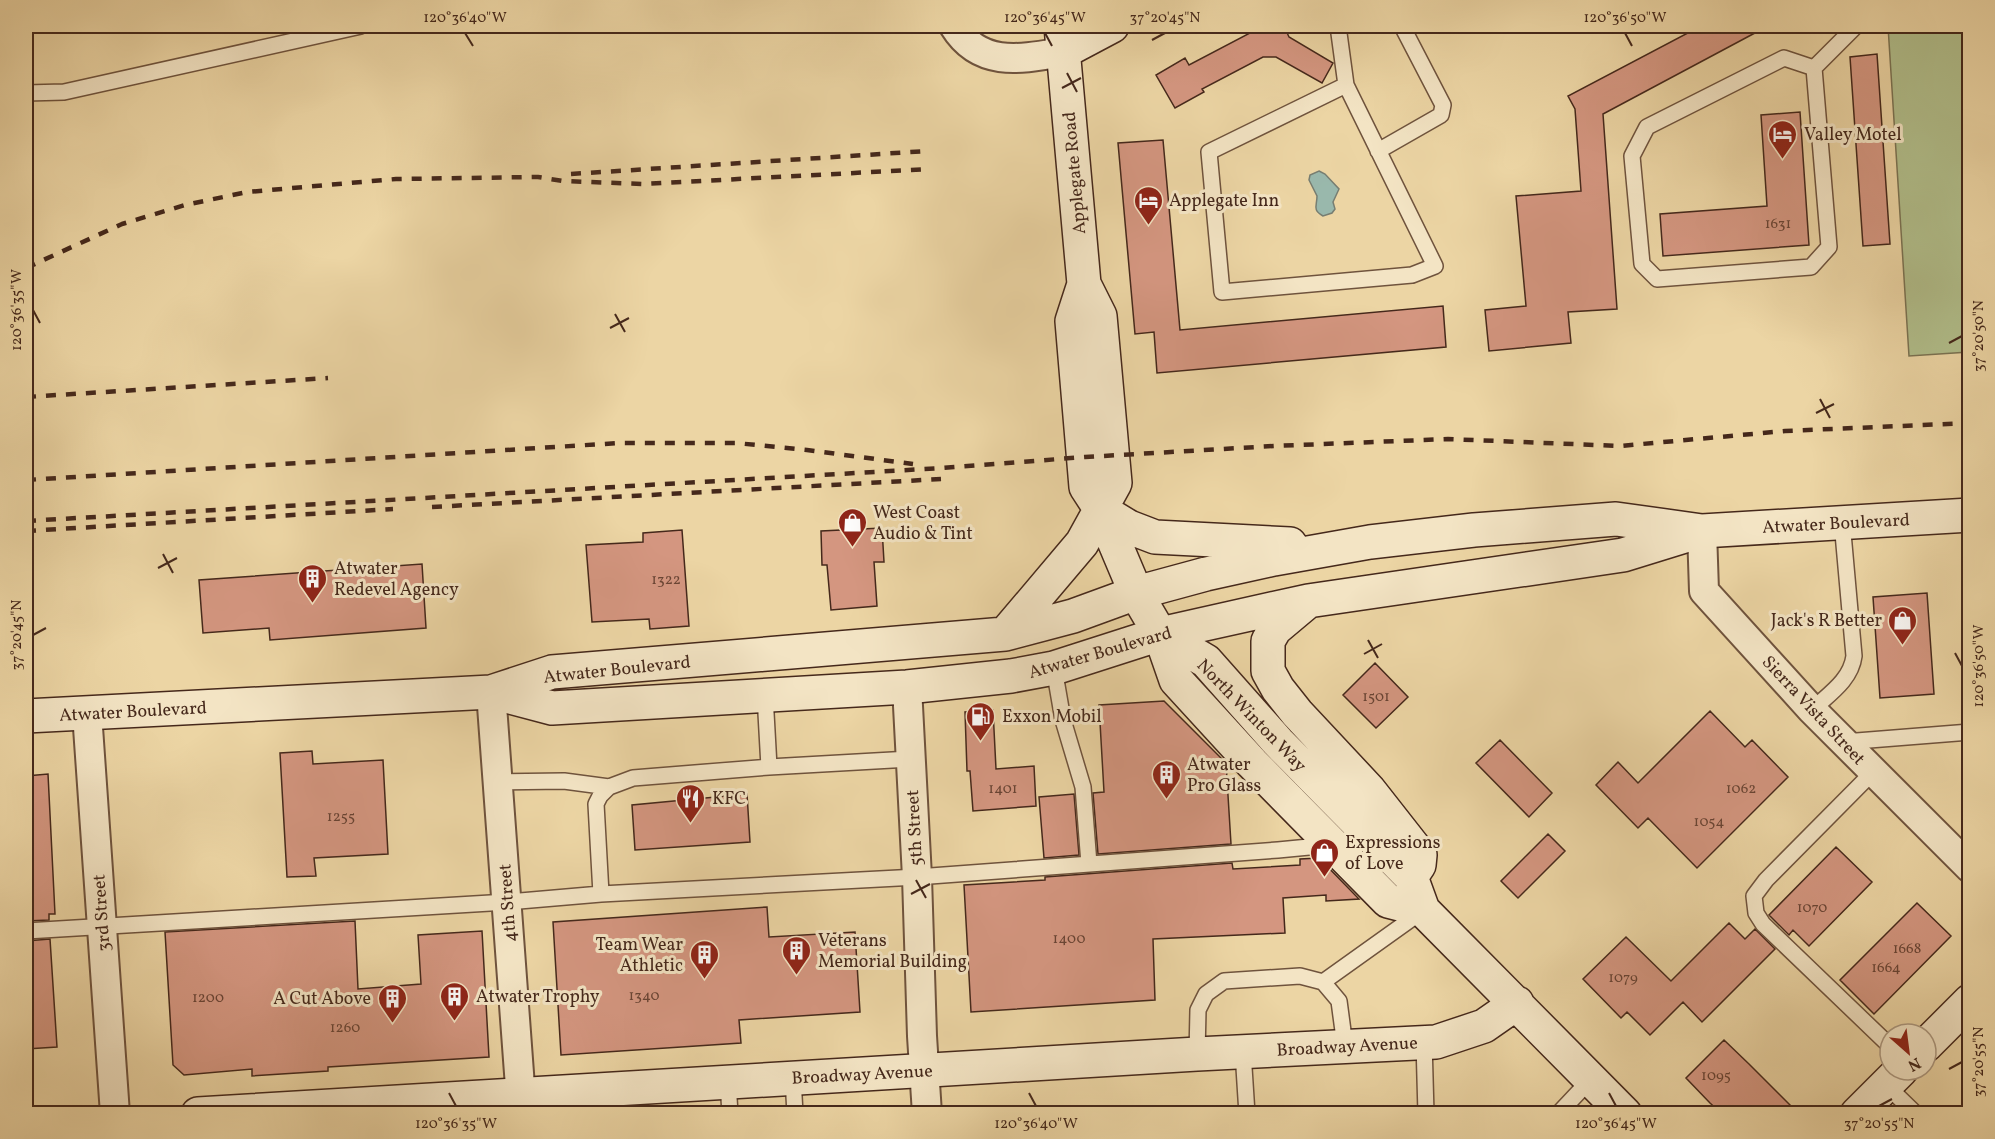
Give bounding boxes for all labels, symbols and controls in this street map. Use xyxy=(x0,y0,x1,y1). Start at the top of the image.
text: 120°36'40"W xyxy=(423,8,507,29)
text: 120°36'45"W xyxy=(1004,8,1086,29)
text: 37°20'45"N xyxy=(1130,8,1200,29)
text: 120°36'50"W xyxy=(1584,8,1666,29)
street label: Applegate Road xyxy=(1058,110,1093,235)
hotel icon: Valley Motel xyxy=(1767,118,1799,160)
place label: Valley Motel xyxy=(1804,123,1902,148)
hotel icon: Applegate Inn xyxy=(1132,184,1164,226)
place label: Applegate Inn xyxy=(1169,189,1280,214)
house number: 1631 xyxy=(1765,214,1791,235)
text: 120°36'35"W xyxy=(7,269,28,351)
text: 37°20'50"N xyxy=(1969,300,1990,372)
place label: West Coast Audio & Tint xyxy=(873,501,973,547)
shop icon: West Coast Audio & Tint xyxy=(836,506,868,548)
street label: Atwater Boulevard xyxy=(1762,508,1911,541)
place label: Atwater Redevel Agency xyxy=(334,557,459,603)
building icon: Atwater Redevel Agency xyxy=(297,562,329,604)
house number: 1322 xyxy=(651,570,681,591)
text: 37°20'45"N xyxy=(7,600,28,670)
shop icon: Jack's R Better xyxy=(1887,604,1919,646)
place label: Jack's R Better xyxy=(1771,609,1882,634)
street label: Atwater Boulevard xyxy=(1026,621,1175,686)
text: 120°36'50"W xyxy=(1969,625,1990,707)
street label: Atwater Boulevard xyxy=(542,650,692,691)
street label: Sierra Vista Street xyxy=(1755,651,1870,771)
street label: North Winton Way xyxy=(1190,654,1312,778)
house number: 1501 xyxy=(1362,687,1390,708)
street label: Atwater Boulevard xyxy=(59,696,208,729)
fuel station icon: Exxon Mobil xyxy=(965,700,997,742)
place label: Exxon Mobil xyxy=(1002,705,1102,730)
place label: Atwater Pro Glass xyxy=(1187,753,1261,799)
building icon: Atwater Pro Glass xyxy=(1150,758,1182,800)
house number: 1401 xyxy=(988,779,1018,800)
house number: 1062 xyxy=(1726,779,1756,800)
restaurant icon: KFC xyxy=(675,782,707,824)
place label: KFC xyxy=(712,787,746,812)
street label: 5th Street xyxy=(901,789,930,867)
house number: 1255 xyxy=(327,807,355,828)
house number: 1054 xyxy=(1694,812,1724,833)
place label: Expressions of Love xyxy=(1345,831,1440,877)
shop icon: Expressions of Love xyxy=(1308,836,1340,878)
street label: 4th Street xyxy=(493,863,524,943)
street label: 3rd Street xyxy=(87,873,118,953)
house number: 1070 xyxy=(1797,898,1827,919)
place label: Veterans Memorial Building xyxy=(818,929,967,975)
house number: 1400 xyxy=(1053,929,1085,950)
place label: Team Wear Athletic xyxy=(596,933,683,979)
building icon: Veterans Memorial Building xyxy=(781,934,813,976)
building icon: Team Wear Athletic xyxy=(688,938,720,980)
house number: 1668 xyxy=(1893,939,1921,960)
house number: 1664 xyxy=(1871,958,1901,979)
house number: 1079 xyxy=(1608,968,1638,989)
building icon: Atwater Trophy xyxy=(439,980,471,1022)
building icon: A Cut Above xyxy=(376,982,408,1024)
place label: Atwater Trophy xyxy=(476,985,600,1010)
house number: 1340 xyxy=(628,986,660,1007)
place label: A Cut Above xyxy=(273,987,371,1012)
house number: 1200 xyxy=(192,988,224,1009)
house number: 1260 xyxy=(330,1018,360,1039)
north arrow xyxy=(1878,1022,1938,1082)
text: 37°20'55"N xyxy=(1969,1027,1990,1097)
street label: Broadway Avenue xyxy=(1276,1031,1418,1064)
text: N xyxy=(1903,1051,1924,1076)
street label: Broadway Avenue xyxy=(791,1059,933,1092)
house number: 1095 xyxy=(1701,1066,1731,1087)
text: 120°36'35"W xyxy=(415,1114,497,1135)
text: 120°36'40"W xyxy=(994,1114,1078,1135)
text: 120°36'45"W xyxy=(1575,1114,1657,1135)
text: 37°20'55"N xyxy=(1844,1114,1914,1135)

